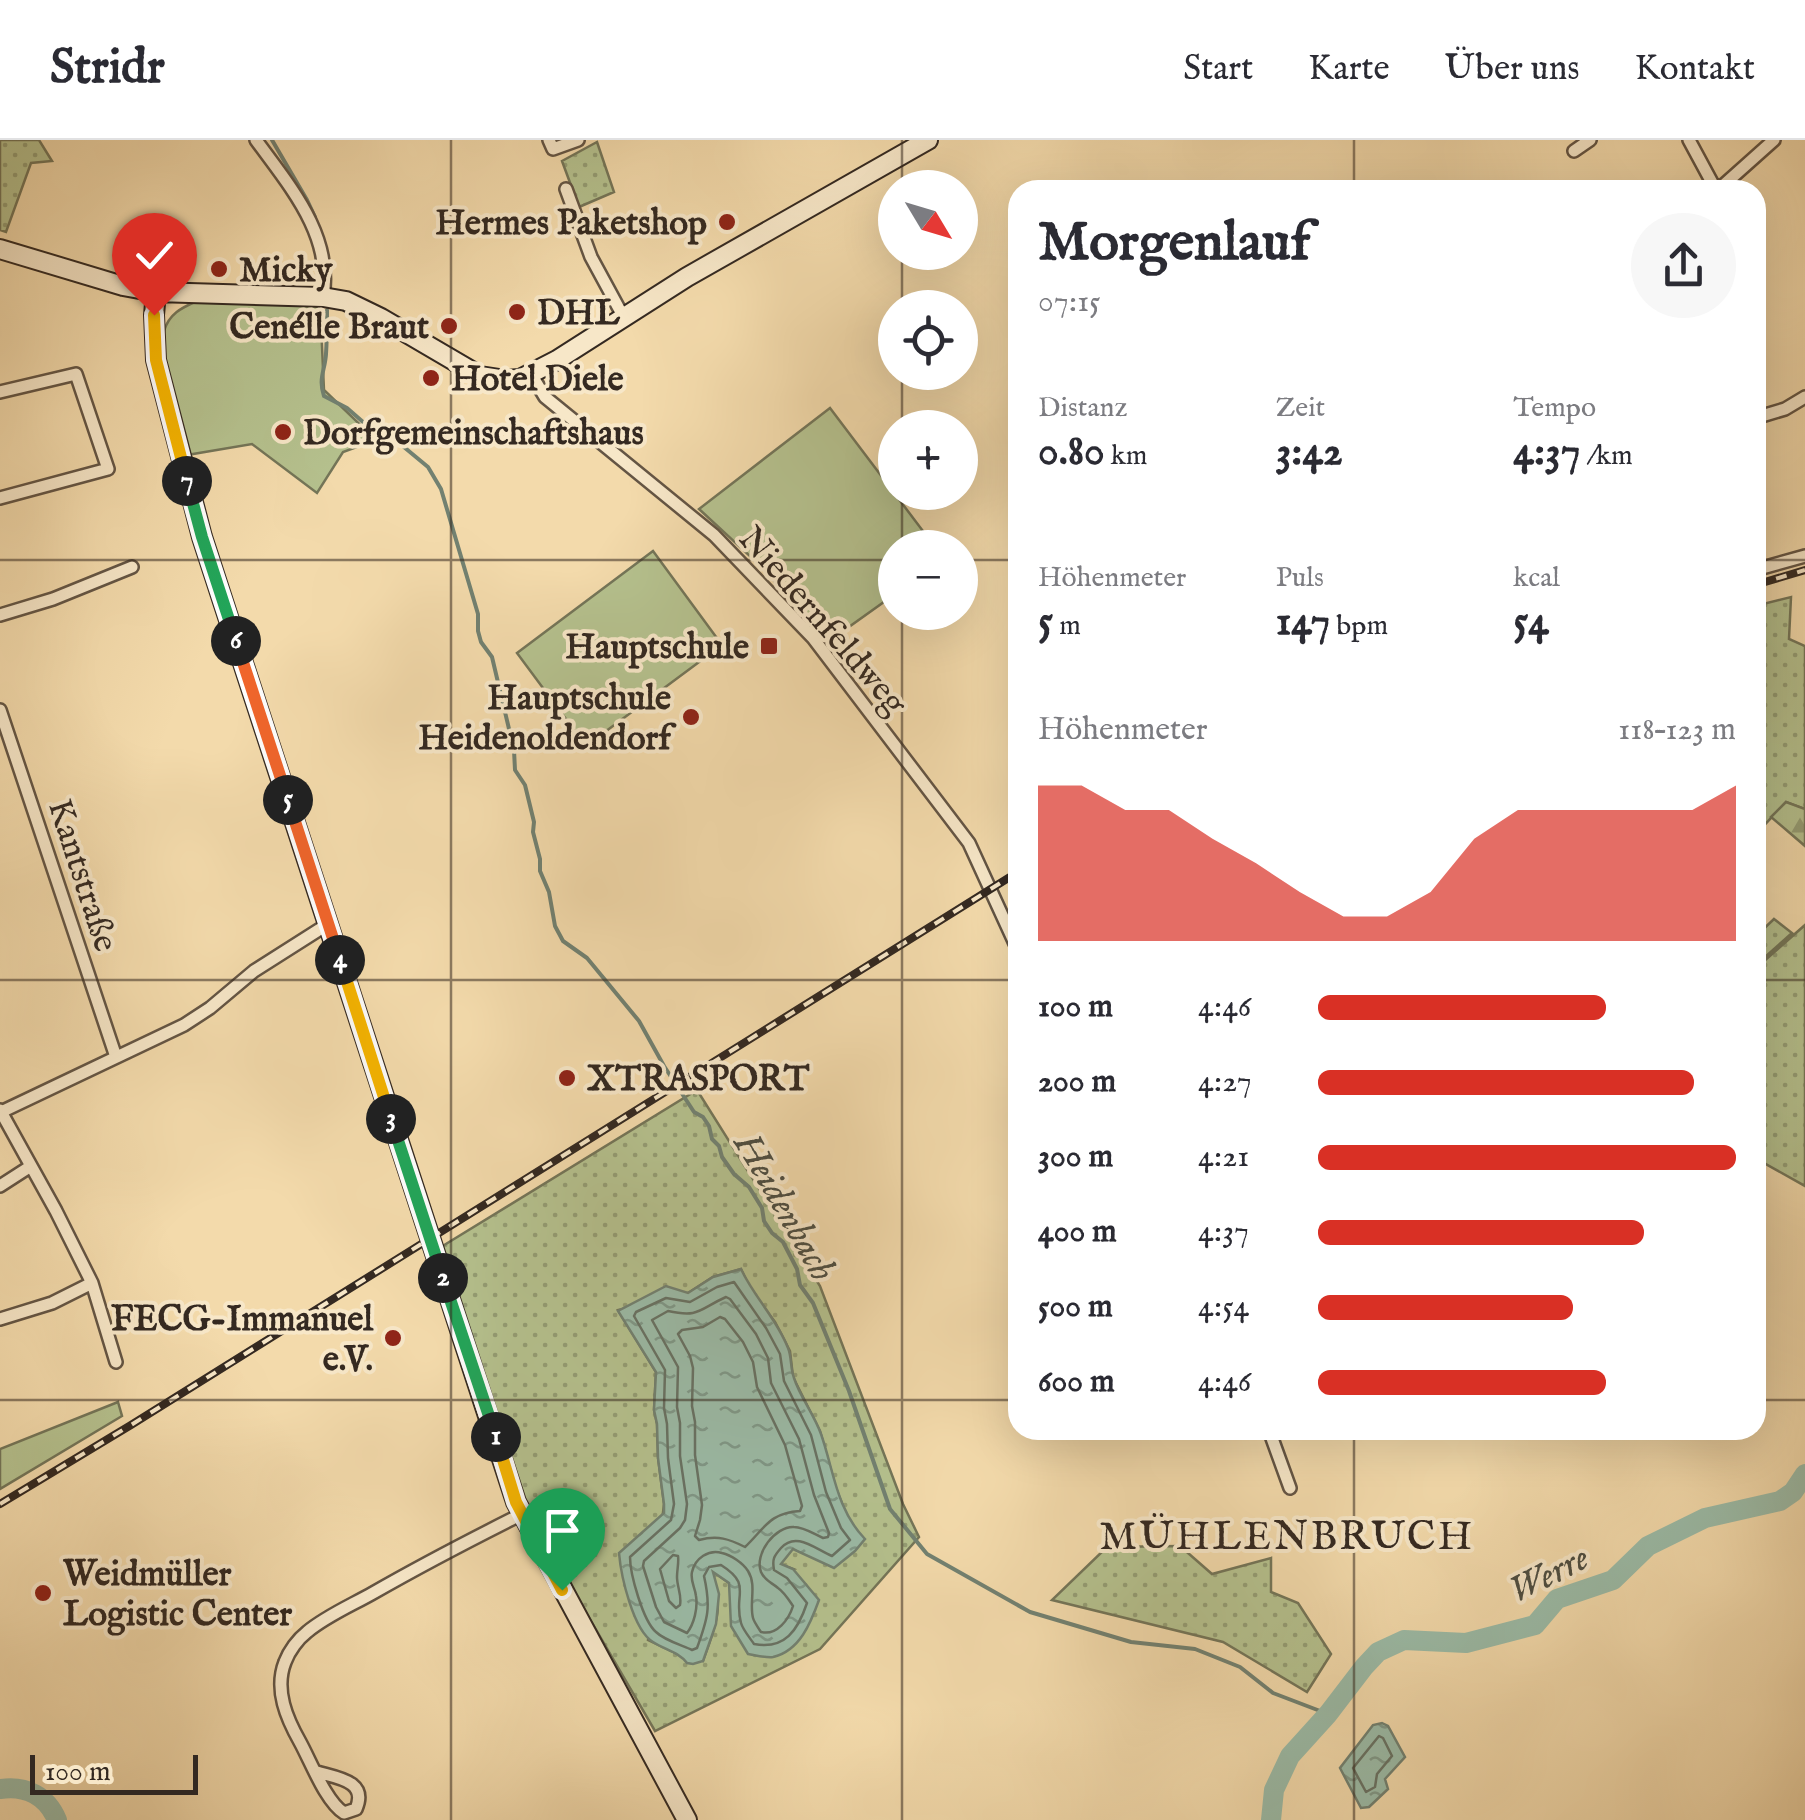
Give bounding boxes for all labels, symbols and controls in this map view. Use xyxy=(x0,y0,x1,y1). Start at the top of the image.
text: Stridr xyxy=(50,39,165,99)
text: Start xyxy=(1183,47,1253,92)
text: Karte xyxy=(1308,47,1390,92)
text: Über uns xyxy=(1445,47,1580,92)
text: Kontakt xyxy=(1635,47,1755,92)
north arrow xyxy=(878,170,978,270)
map controls xyxy=(878,170,978,630)
place label: Hermes Paketshop xyxy=(435,202,707,247)
text: Morgenlauf xyxy=(1038,209,1311,279)
marker: Hermes Paketshop xyxy=(716,211,738,233)
pin xyxy=(112,213,197,316)
button: share xyxy=(1631,213,1736,318)
icon: check xyxy=(127,228,182,283)
place label: Micky xyxy=(239,249,333,294)
marker: Micky xyxy=(208,258,230,280)
text: 07:15 xyxy=(1038,282,1101,323)
button: locate xyxy=(878,290,978,390)
place label: DHL xyxy=(537,292,621,337)
marker: DHL xyxy=(506,301,528,323)
place label: Cenélle Braut xyxy=(229,306,429,351)
marker: Cenélle Braut xyxy=(438,315,460,337)
place label: Hotel Diele xyxy=(451,358,624,403)
marker: Hotel Diele xyxy=(420,367,442,389)
text: Distanz xyxy=(1038,391,1127,426)
text: Zeit xyxy=(1276,391,1325,426)
text: Tempo xyxy=(1513,391,1596,426)
button: + xyxy=(878,410,978,510)
place label: Dorfgemeinschaftshaus xyxy=(303,412,644,457)
marker: Dorfgemeinschaftshaus xyxy=(272,421,294,443)
text: 0.80 xyxy=(1038,426,1105,479)
text: 3:42 xyxy=(1276,426,1343,479)
text: 4:37 xyxy=(1513,426,1580,479)
text: km xyxy=(1105,439,1147,474)
text: /km xyxy=(1580,439,1633,474)
pin: 7 xyxy=(162,456,212,506)
text: 7 xyxy=(180,463,194,498)
street label: Niedernfeldweg xyxy=(728,518,917,726)
button: − xyxy=(878,530,978,630)
text: Höhenmeter xyxy=(1038,561,1186,596)
text: Puls xyxy=(1276,561,1324,596)
text: kcal xyxy=(1513,561,1560,596)
text: 5 xyxy=(1038,596,1053,649)
text: 147 xyxy=(1276,596,1330,649)
text: 54 xyxy=(1513,596,1549,649)
text: m xyxy=(1053,609,1081,644)
text: bpm xyxy=(1330,609,1388,644)
pin: 6 xyxy=(211,616,261,666)
text: 6 xyxy=(230,623,242,658)
place label: Hauptschule xyxy=(565,626,749,671)
marker: Hauptschule xyxy=(758,635,780,657)
place label: Hauptschule Heidenoldendorf xyxy=(418,677,677,762)
marker: Hauptschule Heidenoldendorf xyxy=(680,706,702,728)
text: Höhenmeter xyxy=(1038,710,1207,751)
text: 118–123 m xyxy=(1618,710,1736,751)
pin: 5 xyxy=(263,775,313,825)
text: 5 xyxy=(283,782,293,817)
street label: Kantstraße xyxy=(36,794,127,958)
pin: 4 xyxy=(315,935,365,985)
text: 4 xyxy=(333,942,347,977)
text: 100 m xyxy=(1038,987,1113,1028)
text: 4:46 xyxy=(1198,987,1251,1028)
place label: XTRASPORT xyxy=(587,1058,810,1103)
text: 200 m xyxy=(1038,1062,1116,1103)
text: 4:27 xyxy=(1198,1062,1252,1103)
marker: XTRASPORT xyxy=(556,1067,578,1089)
pin: 3 xyxy=(366,1094,416,1144)
text: 3 xyxy=(386,1101,396,1136)
water label: Heidenbach xyxy=(721,1124,845,1290)
text: 300 m xyxy=(1038,1137,1113,1178)
text: 4:21 xyxy=(1198,1137,1249,1178)
text: 400 m xyxy=(1038,1212,1117,1253)
text: 4:37 xyxy=(1198,1212,1249,1253)
pin: 2 xyxy=(418,1253,468,1303)
text: 2 xyxy=(436,1260,450,1295)
text: 500 m xyxy=(1038,1287,1113,1328)
text: 4:54 xyxy=(1198,1287,1249,1328)
place label: FECG-Immanuel e.V. xyxy=(111,1298,374,1383)
marker: FECG-Immanuel e.V. xyxy=(382,1327,404,1349)
text: 600 m xyxy=(1038,1362,1115,1403)
text: 4:46 xyxy=(1198,1362,1251,1403)
pin: 1 xyxy=(471,1412,521,1462)
text: 1 xyxy=(491,1419,501,1454)
pin xyxy=(520,1488,605,1591)
icon: arrive xyxy=(535,1503,590,1558)
district label: MÜHLENBRUCH xyxy=(1099,1513,1475,1564)
water label: Werre xyxy=(1501,1535,1598,1616)
place label: Weidmüller Logistic Center xyxy=(62,1553,292,1638)
marker: Weidmüller Logistic Center xyxy=(32,1582,54,1604)
scale bar xyxy=(30,1750,198,1794)
text: 100 m xyxy=(45,1755,111,1790)

